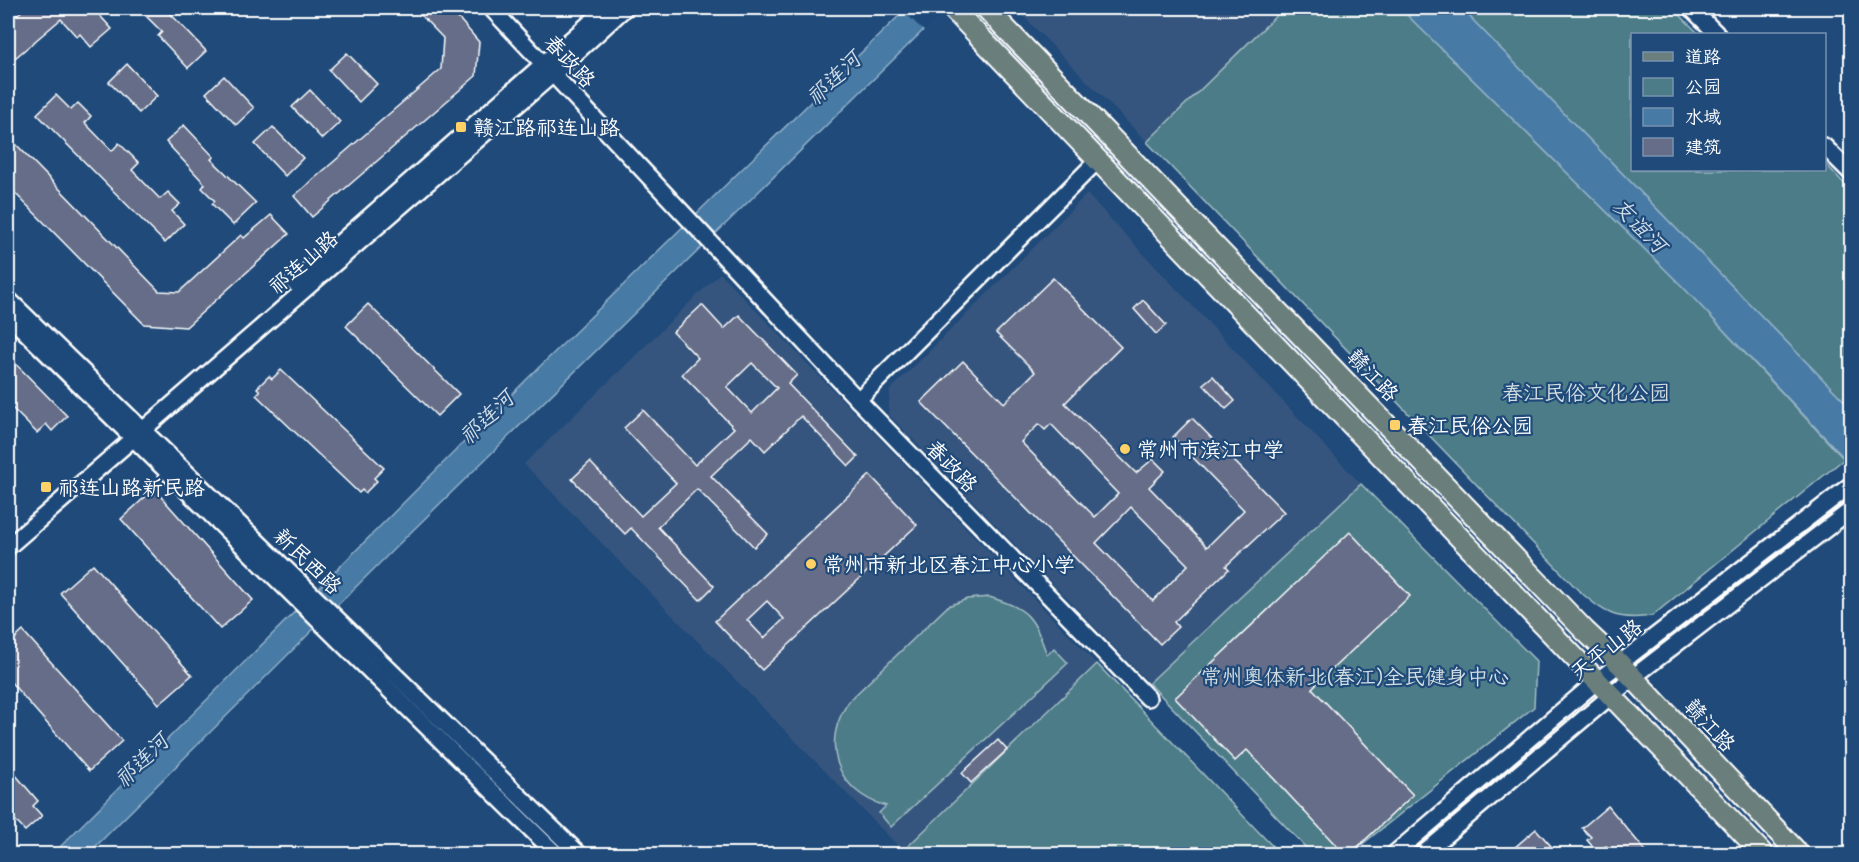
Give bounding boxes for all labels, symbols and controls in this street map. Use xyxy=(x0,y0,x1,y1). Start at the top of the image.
street label: 春政路 xyxy=(538,28,602,94)
legend xyxy=(1631,33,1826,171)
water label: 祁连河 xyxy=(799,42,869,112)
text: 道路 xyxy=(1685,44,1721,69)
text: 公园 xyxy=(1685,74,1721,99)
text: 水域 xyxy=(1685,104,1721,129)
place label: 赣江路祁连山路 xyxy=(473,113,620,142)
marker: 赣江路祁连山路 xyxy=(454,120,468,134)
text: 建筑 xyxy=(1685,134,1721,159)
water label: 友谊河 xyxy=(1606,191,1676,261)
street label: 祁连山路 xyxy=(262,224,344,300)
street label: 赣江路 xyxy=(1341,342,1405,408)
park label: 春江民俗文化公园 xyxy=(1502,378,1670,407)
water label: 祁连河 xyxy=(452,381,522,451)
place label: 春江民俗公园 xyxy=(1407,411,1533,440)
marker: 春江民俗公园 xyxy=(1388,418,1402,432)
street label: 春政路 xyxy=(920,433,984,499)
place label: 常州市滨江中学 xyxy=(1137,435,1284,464)
marker: 常州市滨江中学 xyxy=(1118,442,1132,456)
place label: 祁连山路新民路 xyxy=(58,473,205,502)
marker: 祁连山路新民路 xyxy=(39,480,53,494)
street label: 新民西路 xyxy=(268,521,348,601)
place label: 常州市新北区春江中心小学 xyxy=(823,550,1075,579)
marker: 常州市新北区春江中心小学 xyxy=(804,557,818,571)
street label: 天平山路 xyxy=(1564,612,1648,686)
park label: 常州奥体新北(春江)全民健身中心 xyxy=(1201,662,1509,691)
street label: 赣江路 xyxy=(1678,692,1742,758)
water label: 祁连河 xyxy=(107,724,177,794)

